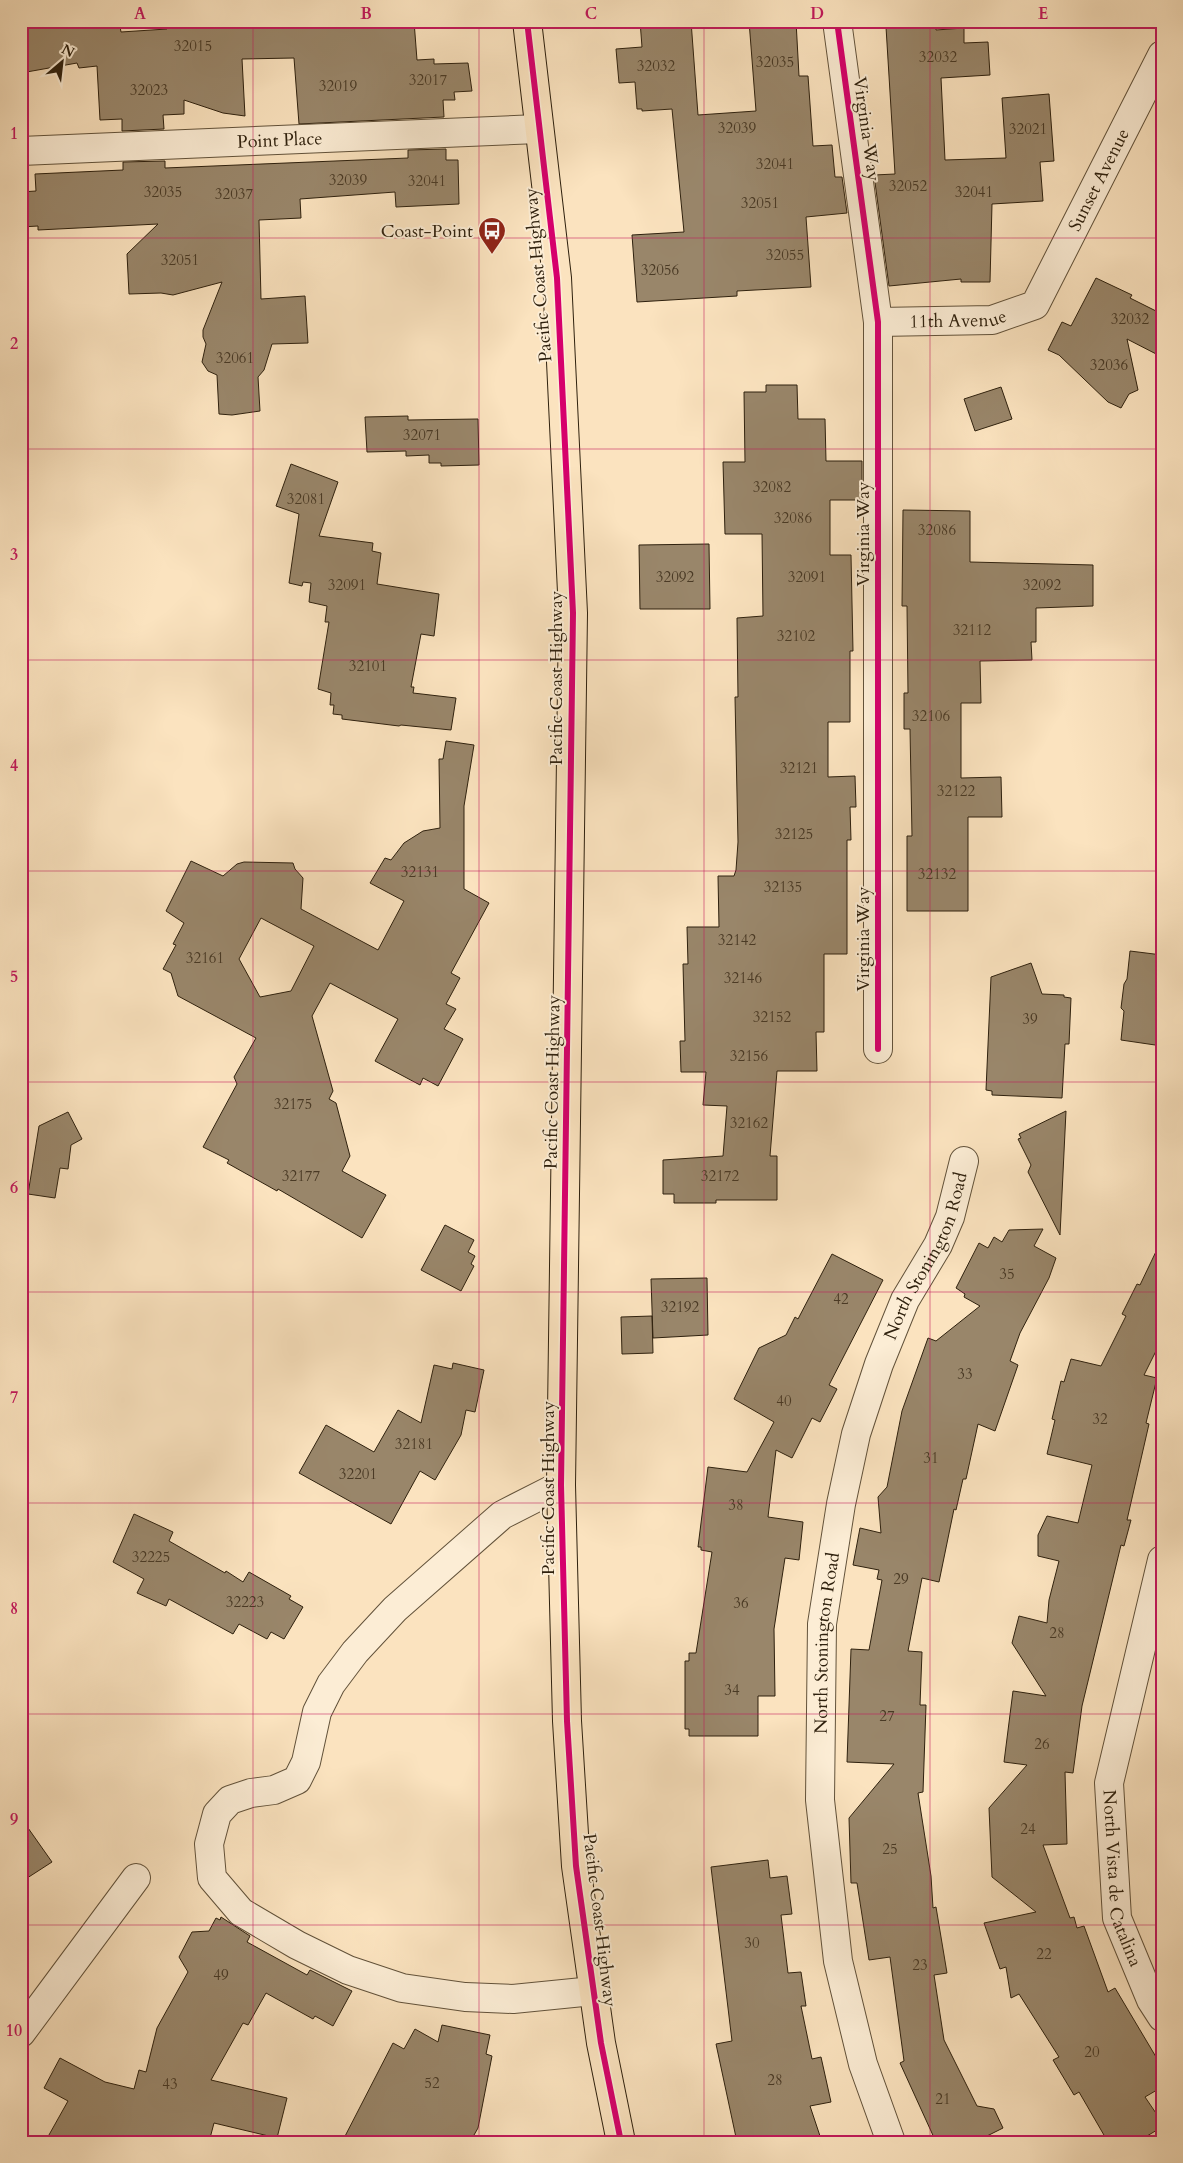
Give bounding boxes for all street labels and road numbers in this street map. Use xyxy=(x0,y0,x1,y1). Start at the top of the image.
street label: Virginia Way xyxy=(847,75,886,183)
street label: Sunset Avenue xyxy=(1062,124,1136,236)
street label: Point Place xyxy=(236,126,323,155)
street label: Pacific Coast Highway xyxy=(518,186,559,363)
street label: 11th Avenue xyxy=(909,304,1010,334)
street label: Virginia Way xyxy=(851,481,876,587)
street label: Pacific Coast Highway xyxy=(544,590,569,765)
street label: Virginia Way xyxy=(851,886,876,992)
street label: Pacific Coast Highway xyxy=(538,994,567,1169)
street label: North Stonington Road xyxy=(878,1169,974,1344)
street label: Pacific Coast Highway xyxy=(536,1400,561,1575)
street label: North Stonington Road xyxy=(809,1550,846,1734)
street label: North Vista de Catalina xyxy=(1096,1789,1148,1971)
street label: Pacific Coast Highway xyxy=(576,1832,623,2009)

